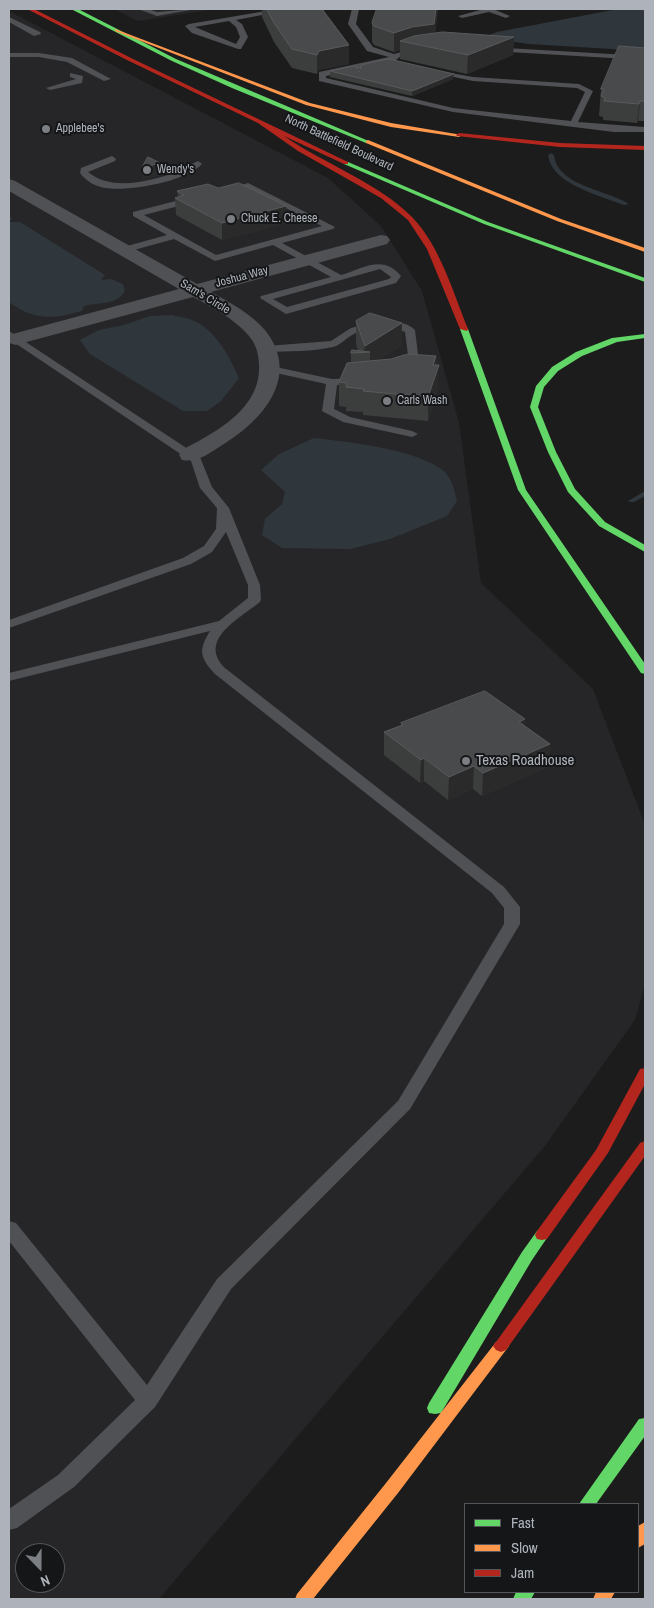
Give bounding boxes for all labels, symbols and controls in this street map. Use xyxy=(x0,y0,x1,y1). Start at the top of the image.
street label: North Battlefield Boulevard xyxy=(283,112,395,174)
place label: Applebee's xyxy=(56,122,104,136)
marker: Applebee's xyxy=(40,123,52,135)
place label: Wendy's xyxy=(157,163,194,177)
marker: Wendy's xyxy=(141,164,153,176)
place label: Chuck E. Cheese xyxy=(241,212,318,226)
marker: Chuck E. Cheese xyxy=(225,213,237,225)
street label: Joshua Way xyxy=(214,263,270,291)
street label: Sam's Circle xyxy=(178,277,232,317)
place label: Carls Wash xyxy=(397,394,447,408)
marker: Carls Wash xyxy=(381,395,393,407)
place label: Texas Roadhouse xyxy=(476,752,574,770)
marker: Texas Roadhouse xyxy=(460,755,472,767)
legend xyxy=(464,1503,639,1593)
text: Fast xyxy=(511,1512,534,1533)
text: Slow xyxy=(511,1537,538,1558)
north arrow xyxy=(15,1543,65,1593)
text: Jam xyxy=(511,1562,534,1583)
text: N xyxy=(38,1571,52,1591)

